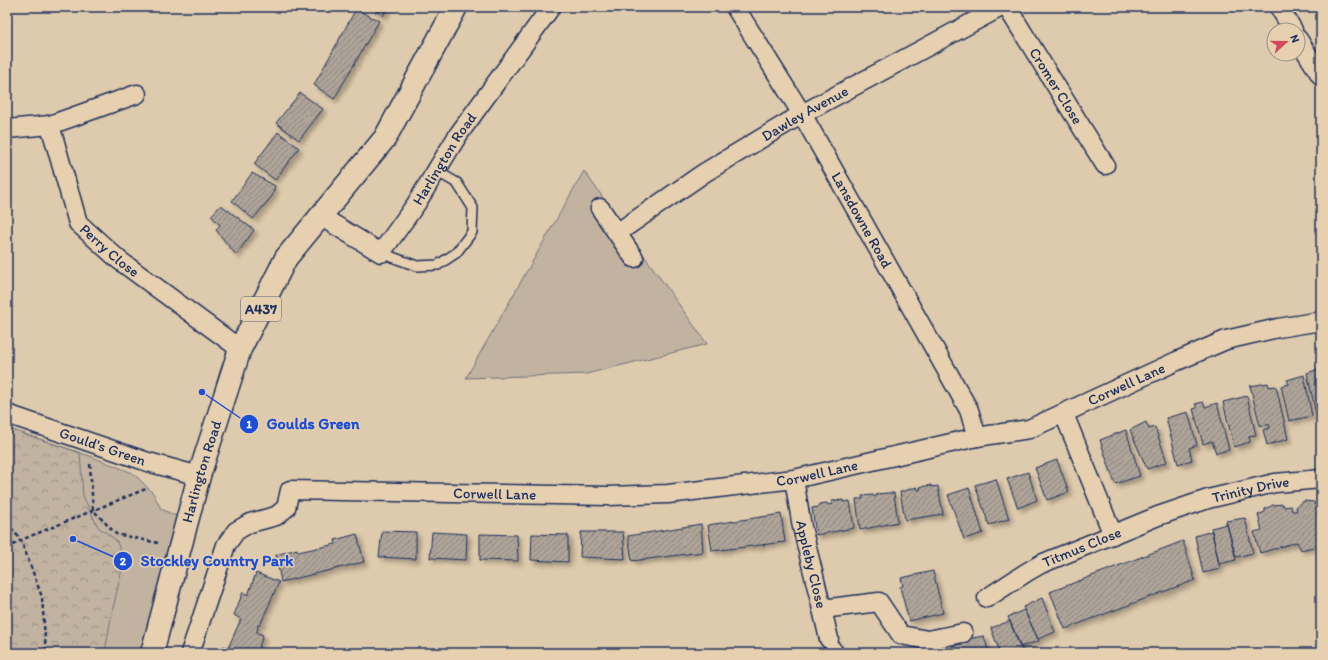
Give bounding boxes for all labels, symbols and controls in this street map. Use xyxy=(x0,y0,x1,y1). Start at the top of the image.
north arrow xyxy=(1266,22,1306,62)
text: N xyxy=(1287,33,1302,44)
street label: Cromer Close xyxy=(1025,44,1087,128)
street label: Dawley Avenue xyxy=(758,82,852,145)
street label: Harlington Road xyxy=(409,108,481,208)
street label: Lansdowne Road xyxy=(828,169,896,271)
street label: Perry Close xyxy=(76,220,143,281)
road number: A437 xyxy=(241,297,281,321)
street label: Corwell Lane xyxy=(1085,359,1168,410)
callout: Goulds Green xyxy=(239,410,368,438)
text: Goulds Green xyxy=(266,414,360,433)
street label: Harlington Road xyxy=(178,417,226,525)
text: 1 xyxy=(246,417,252,431)
street label: Gould's Green xyxy=(57,424,148,470)
street label: Corwell Lane xyxy=(775,456,860,490)
street label: Trinity Drive xyxy=(1210,473,1290,507)
street label: Corwell Lane xyxy=(453,484,536,504)
street label: Appleby Close xyxy=(792,519,830,610)
street label: Titmus Close xyxy=(1040,523,1124,571)
callout: Stockley Country Park xyxy=(113,547,302,575)
text: Stockley Country Park xyxy=(140,551,294,571)
text: 2 xyxy=(120,554,127,568)

